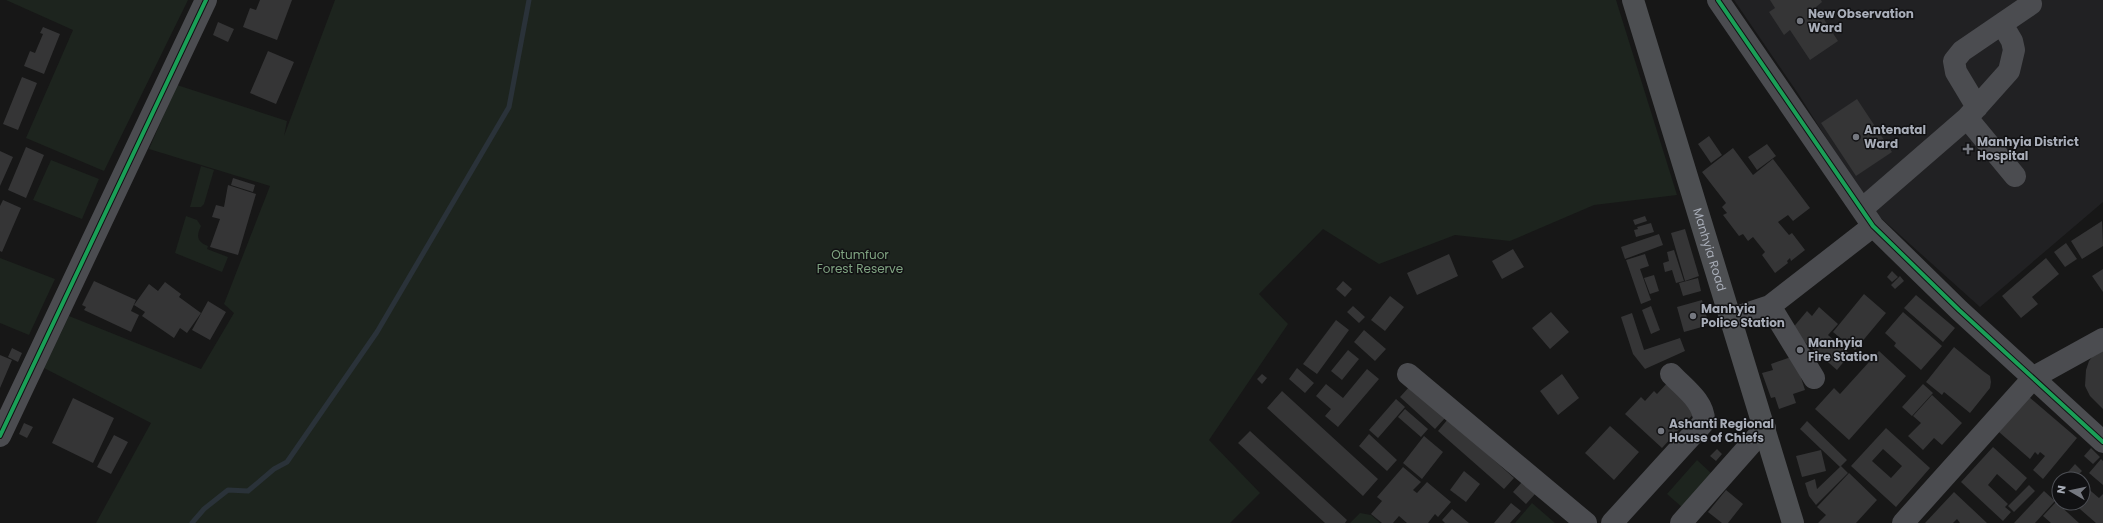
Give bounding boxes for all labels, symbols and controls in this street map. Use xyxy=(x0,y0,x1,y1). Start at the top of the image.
place label: New Observation Ward xyxy=(1808,5,1914,36)
marker: New Observation Ward xyxy=(1795,16,1805,26)
place label: Antenatal Ward xyxy=(1864,121,1926,152)
marker: Antenatal Ward xyxy=(1851,132,1861,142)
place label: Manhyia District Hospital xyxy=(1977,133,2079,164)
marker: Manhyia District Hospital xyxy=(1962,143,1974,155)
street label: Manhyia Road xyxy=(1689,206,1731,293)
park label: Otumfuor Forest Reserve xyxy=(817,246,903,277)
place label: Manhyia Police Station xyxy=(1701,300,1785,331)
marker: Manhyia Police Station xyxy=(1688,311,1698,321)
place label: Manhyia Fire Station xyxy=(1808,334,1878,365)
marker: Manhyia Fire Station xyxy=(1795,345,1805,355)
place label: Ashanti Regional House of Chiefs xyxy=(1669,415,1774,446)
marker: Ashanti Regional House of Chiefs xyxy=(1656,426,1666,436)
north arrow xyxy=(2051,471,2091,511)
text: N xyxy=(2053,484,2070,495)

